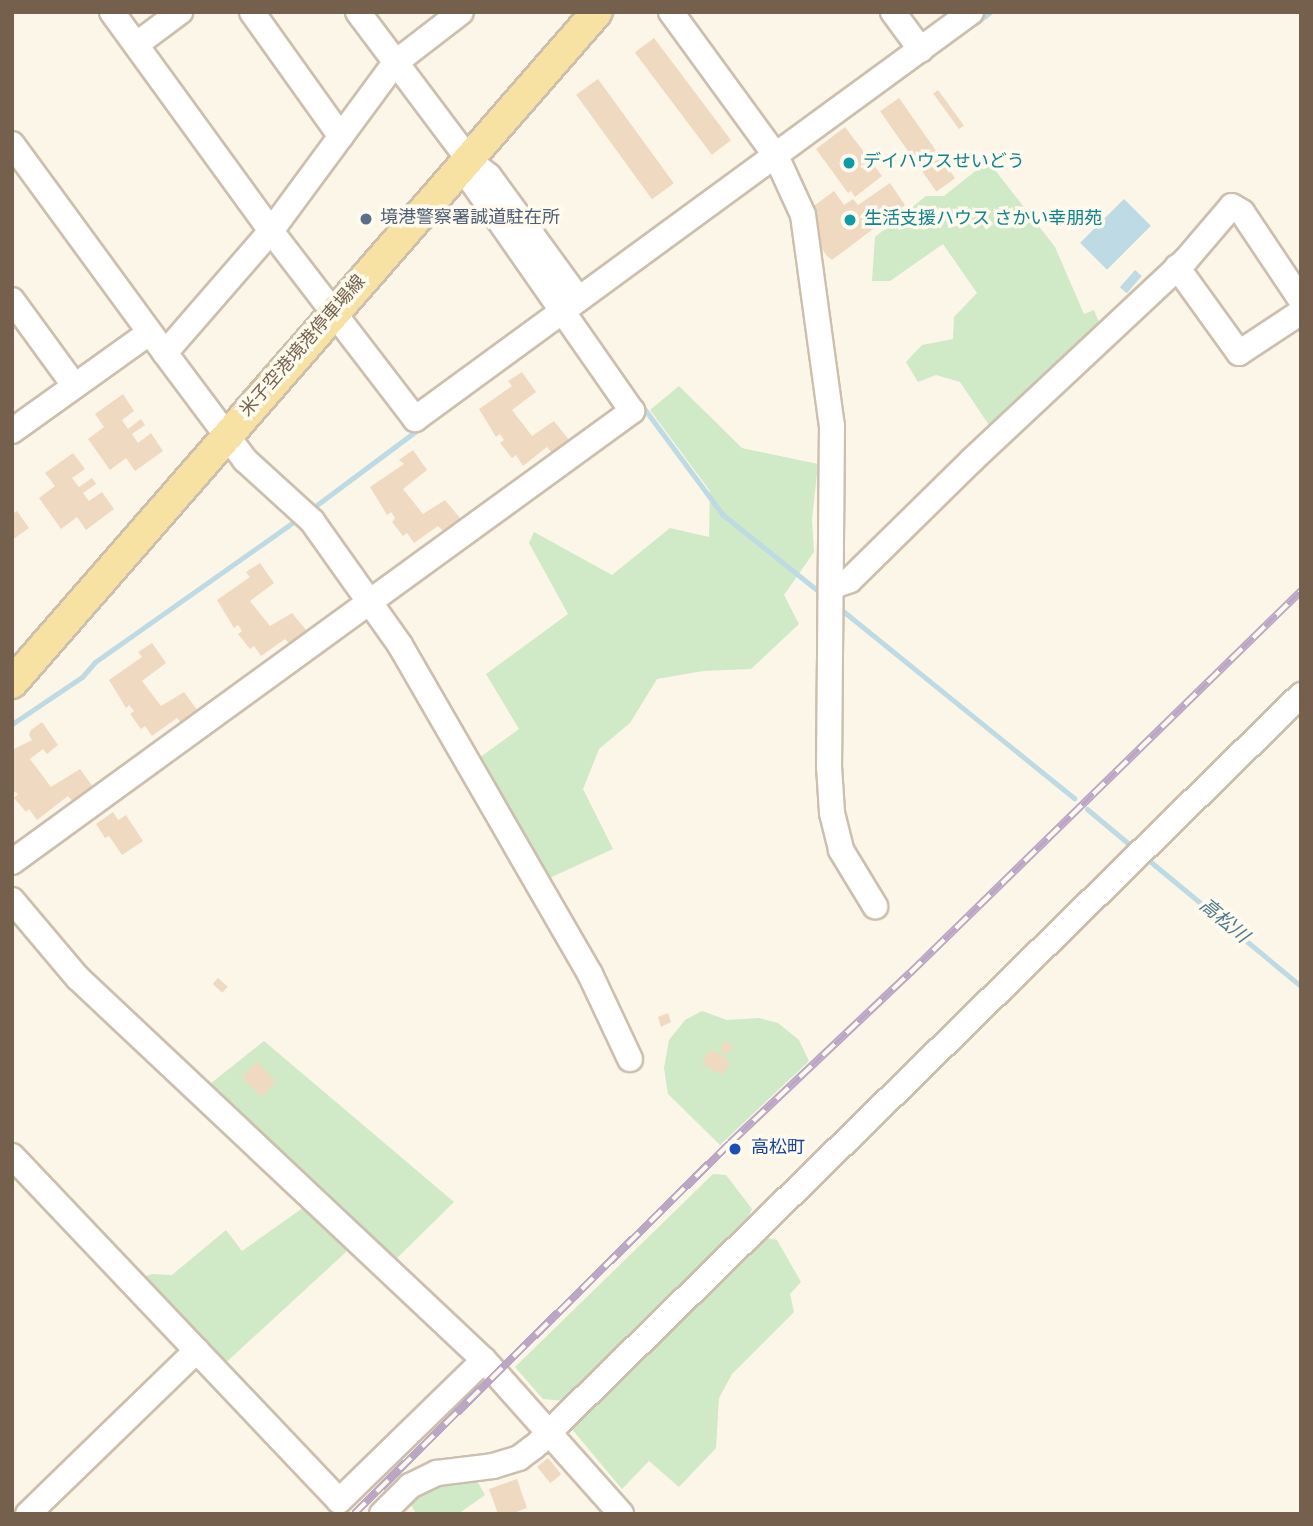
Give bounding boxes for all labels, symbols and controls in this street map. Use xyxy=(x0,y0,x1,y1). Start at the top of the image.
place label: デイハウスせいどう xyxy=(863,152,1025,174)
marker: デイハウスせいどう xyxy=(841,155,857,171)
place label: 境港警察署誠道駐在所 xyxy=(380,208,560,230)
place label: 生活支援ハウス さかい幸朋苑 xyxy=(864,209,1102,231)
marker: 境港警察署誠道駐在所 xyxy=(358,211,374,227)
marker: 生活支援ハウス さかい幸朋苑 xyxy=(842,212,858,228)
street label: 米子空港境港停車場線 xyxy=(237,272,371,422)
water label: 高松川 xyxy=(1194,895,1252,949)
place label: 高松町 xyxy=(751,1138,805,1160)
marker: 高松町 xyxy=(725,1139,745,1159)

